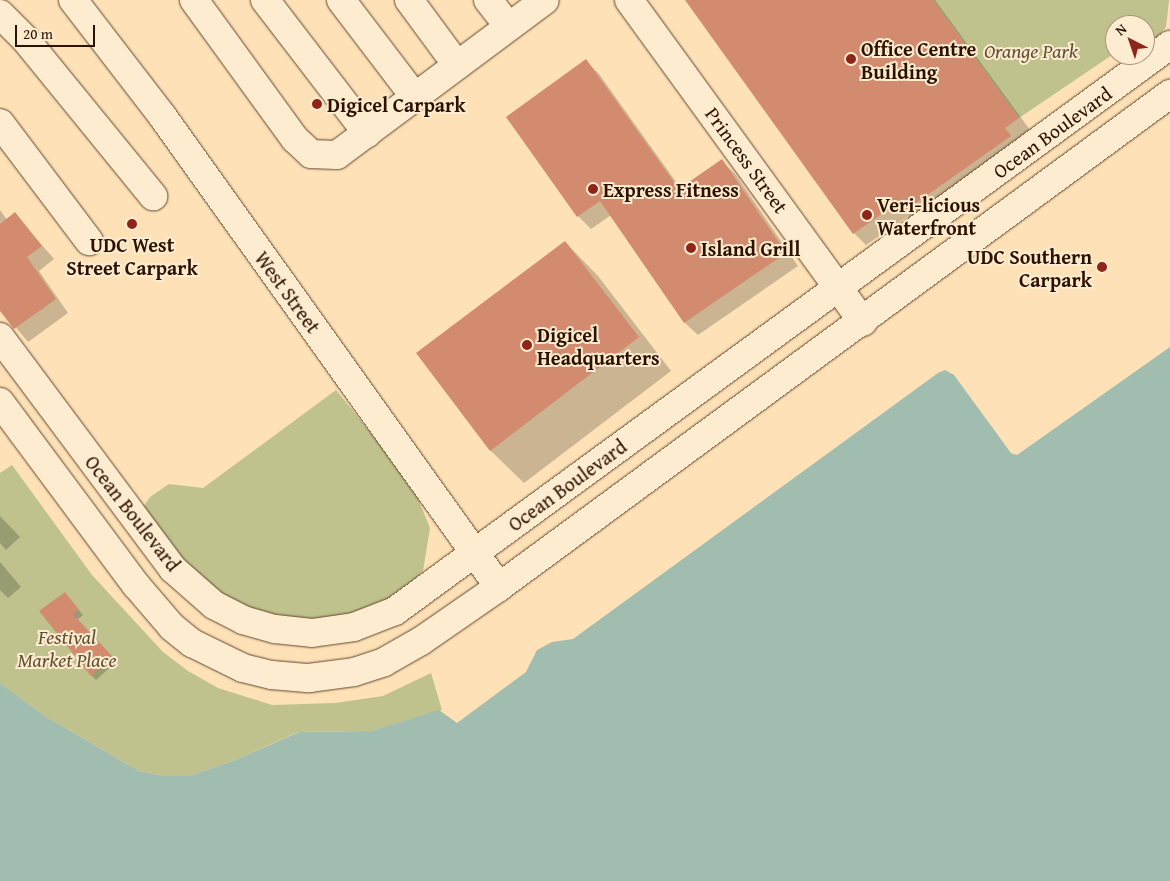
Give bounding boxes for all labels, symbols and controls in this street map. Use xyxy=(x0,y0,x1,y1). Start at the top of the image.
scale bar xyxy=(18,15,98,47)
north arrow xyxy=(1105,15,1155,65)
text: N xyxy=(1111,19,1131,40)
text: 20 m xyxy=(23,23,53,44)
place label: Office Centre Building xyxy=(861,36,976,83)
park label: Orange Park xyxy=(984,38,1078,62)
marker: Office Centre Building xyxy=(845,53,857,65)
street label: Ocean Boulevard xyxy=(988,81,1116,183)
place label: Digicel Carpark xyxy=(327,92,466,116)
marker: Digicel Carpark xyxy=(311,98,323,110)
street label: Princess Street xyxy=(701,102,793,218)
place label: Express Fitness xyxy=(603,177,739,201)
marker: Express Fitness xyxy=(587,183,599,195)
place label: Veri-licious Waterfront xyxy=(877,192,980,239)
marker: Veri-licious Waterfront xyxy=(861,209,873,221)
marker: UDC West Street Carpark xyxy=(126,218,138,230)
place label: UDC West Street Carpark xyxy=(66,232,198,279)
place label: Island Grill xyxy=(701,236,800,260)
marker: Island Grill xyxy=(685,242,697,254)
place label: UDC Southern Carpark xyxy=(967,244,1092,291)
street label: West Street xyxy=(250,246,326,338)
marker: UDC Southern Carpark xyxy=(1096,261,1108,273)
place label: Digicel Headquarters xyxy=(537,322,660,369)
marker: Digicel Headquarters xyxy=(521,339,533,351)
street label: Ocean Boulevard xyxy=(503,434,631,536)
street label: Ocean Boulevard xyxy=(80,450,186,576)
park label: Festival Market Place xyxy=(17,625,117,672)

